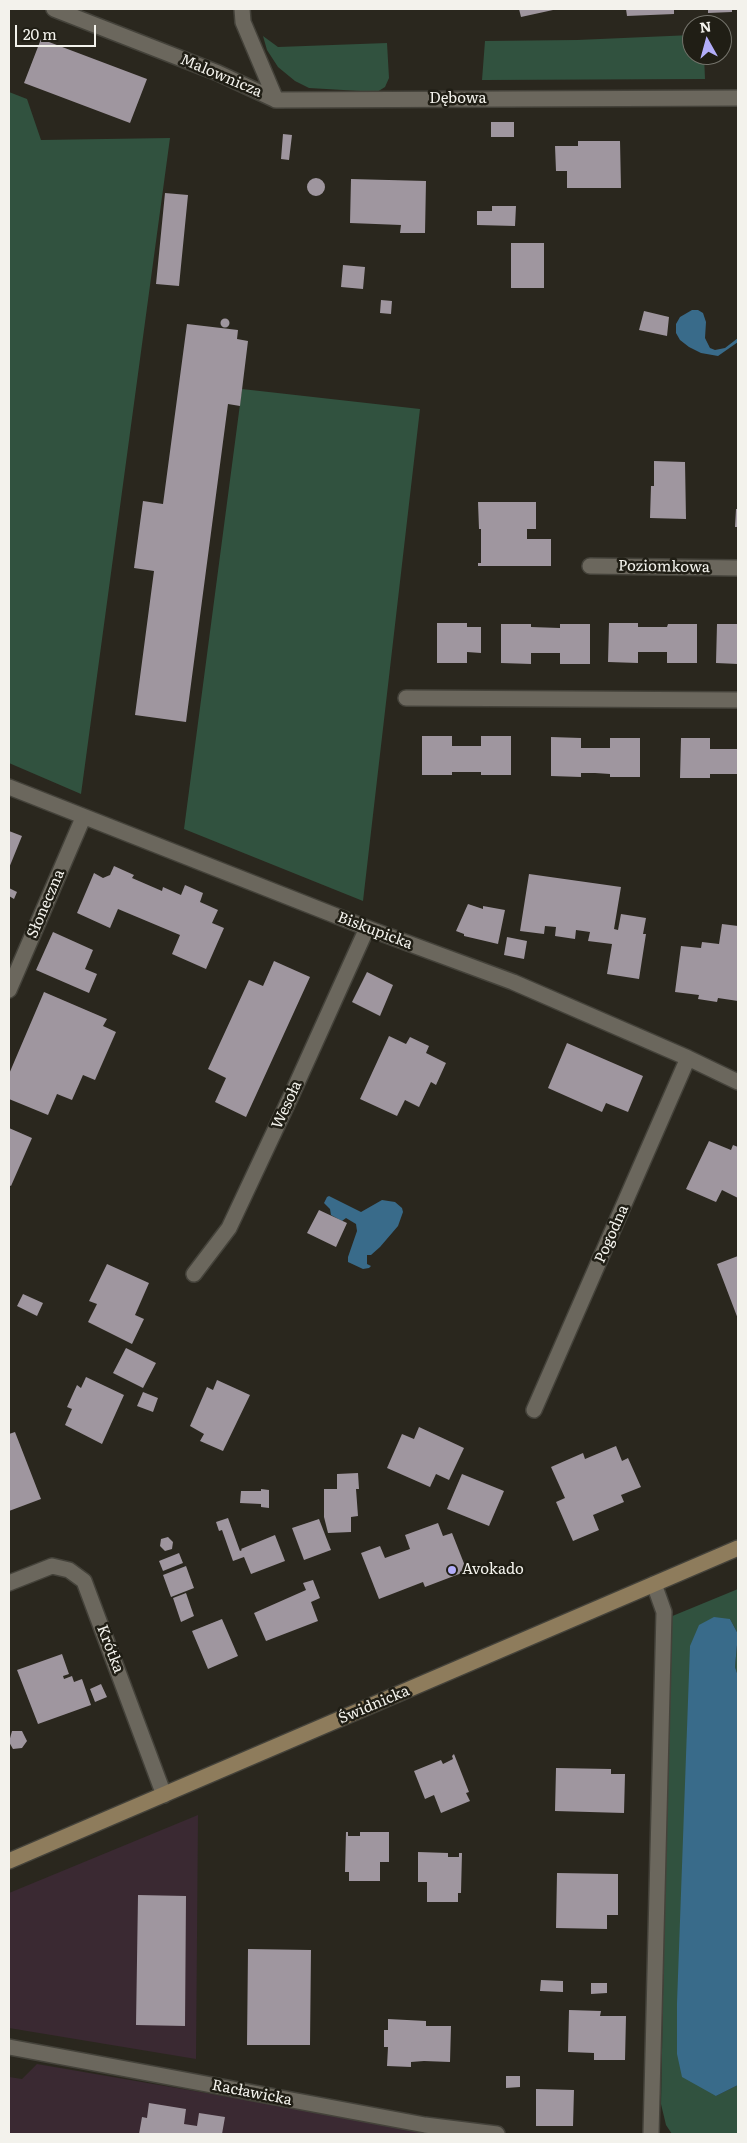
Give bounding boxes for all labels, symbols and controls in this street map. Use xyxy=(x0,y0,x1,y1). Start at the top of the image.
scale bar xyxy=(18,15,99,47)
north arrow xyxy=(682,15,732,65)
text: N xyxy=(698,15,712,37)
text: 20 m xyxy=(23,22,57,45)
street label: Malownicza xyxy=(177,51,265,101)
street label: Dębowa xyxy=(429,90,487,108)
street label: Poziomkowa xyxy=(618,557,710,577)
street label: Słoneczna xyxy=(23,867,69,941)
street label: Biskupicka xyxy=(335,908,415,954)
street label: Wesoła xyxy=(268,1078,306,1132)
street label: Pogodna xyxy=(591,1202,633,1266)
place label: Avokado xyxy=(462,1561,524,1579)
marker: Avokado xyxy=(446,1564,458,1576)
street label: Krótka xyxy=(93,1622,127,1676)
street label: Świdnicka xyxy=(336,1682,412,1728)
street label: Racławicka xyxy=(210,2076,294,2110)

